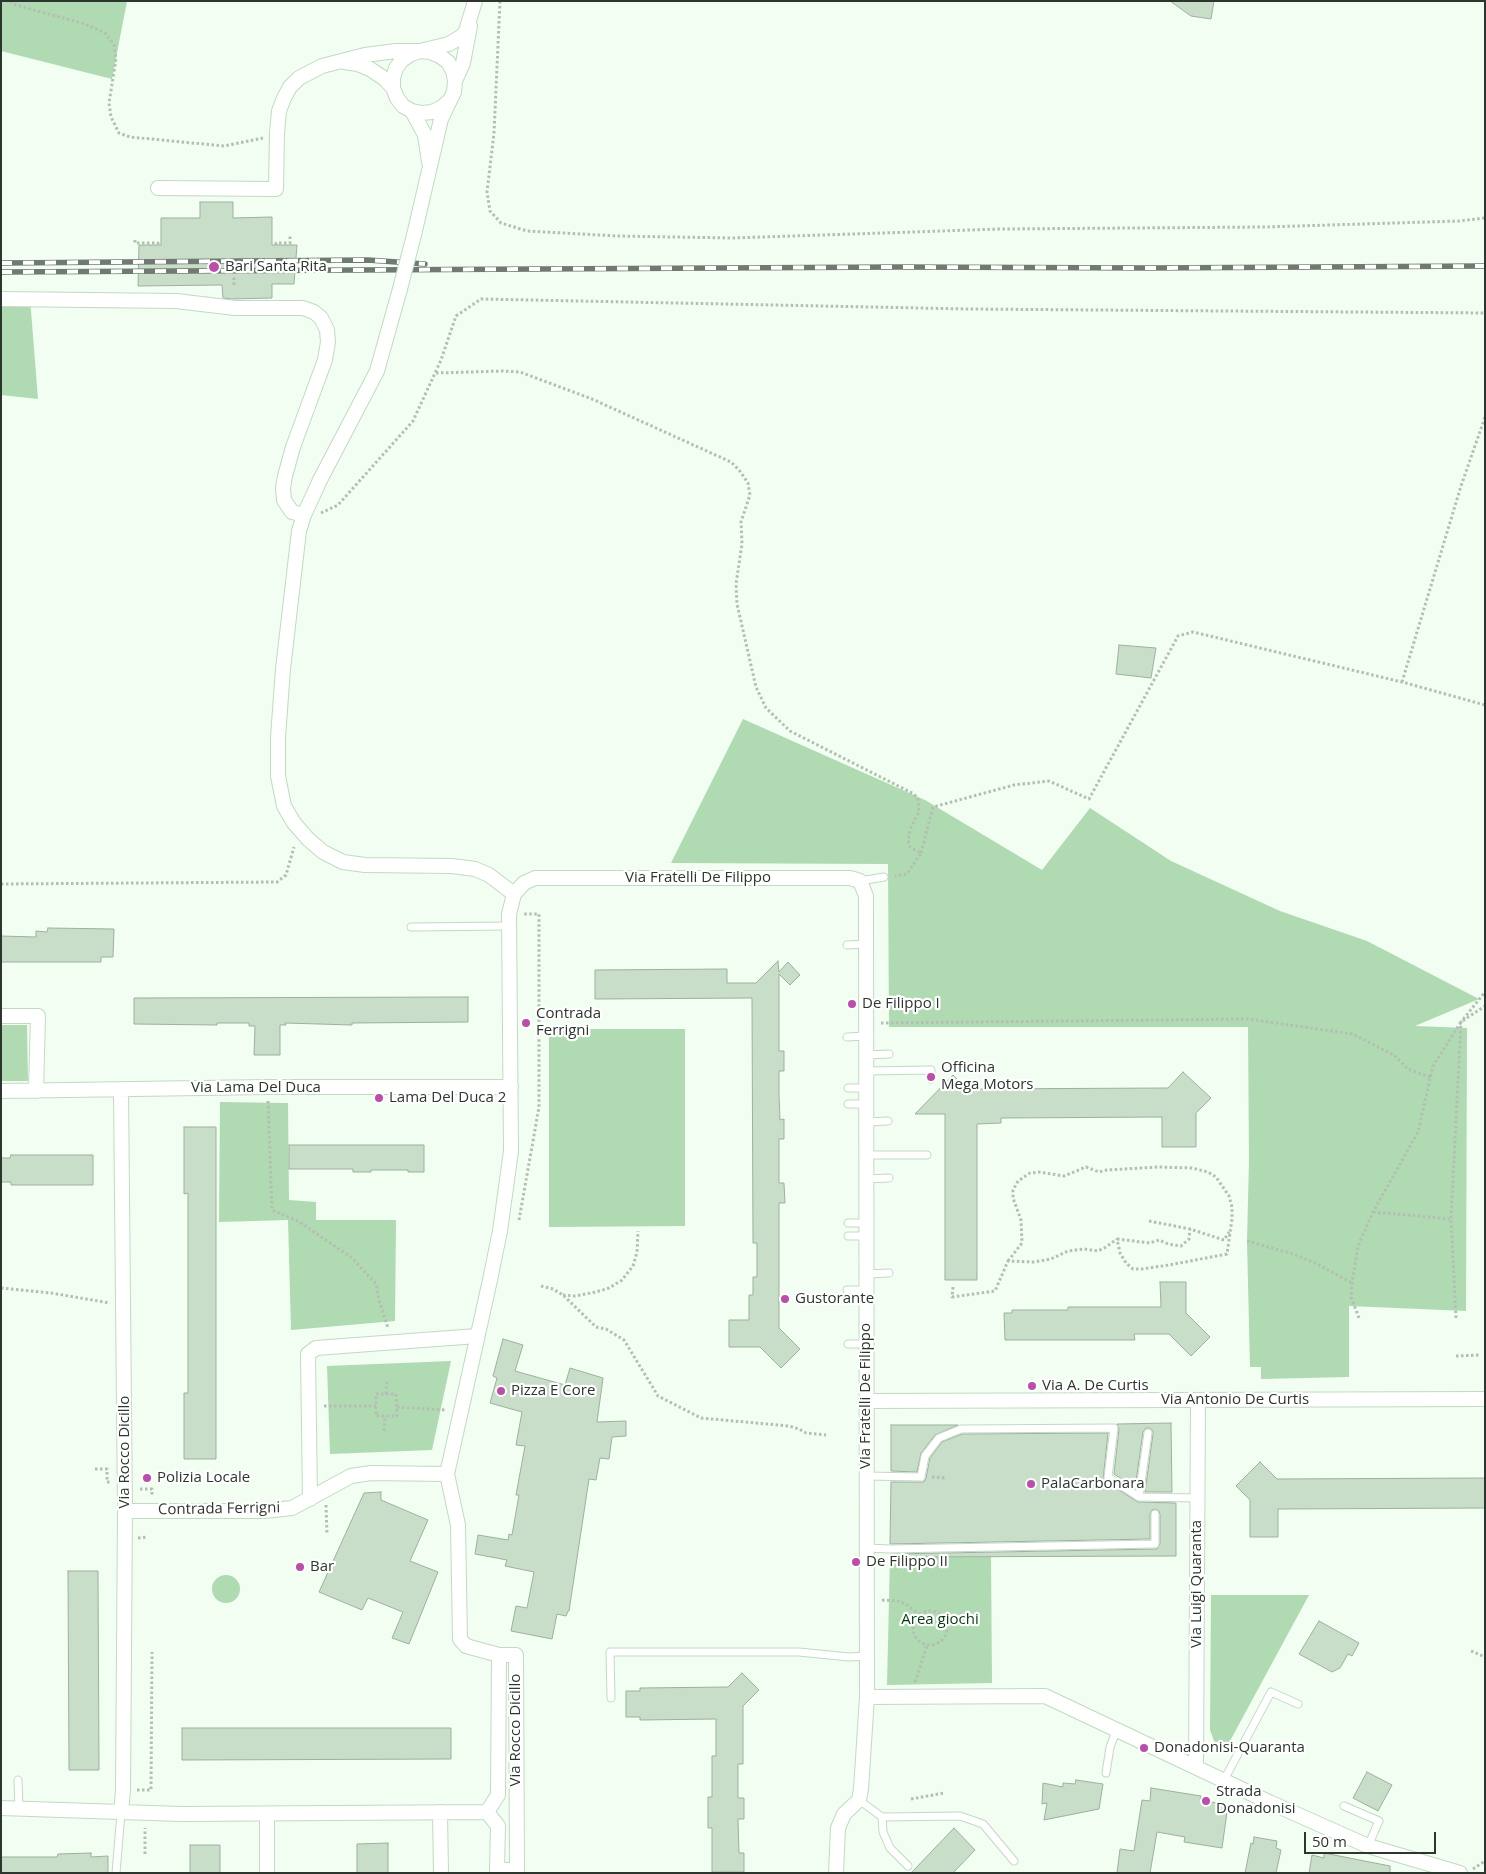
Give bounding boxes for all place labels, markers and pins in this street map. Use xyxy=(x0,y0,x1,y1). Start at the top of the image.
place label: Bari Santa Rita xyxy=(225,258,327,276)
marker: Bari Santa Rita xyxy=(207,260,221,274)
place label: De Filippo I xyxy=(862,995,940,1013)
marker: De Filippo I xyxy=(846,998,858,1010)
place label: Contrada Ferrigni xyxy=(536,1005,601,1040)
marker: Contrada Ferrigni xyxy=(520,1017,532,1029)
place label: Officina Mega Motors xyxy=(941,1059,1033,1094)
marker: Officina Mega Motors xyxy=(925,1071,937,1083)
place label: Lama Del Duca 2 xyxy=(389,1089,506,1107)
marker: Lama Del Duca 2 xyxy=(373,1092,385,1104)
place label: Gustorante xyxy=(795,1290,874,1308)
marker: Gustorante xyxy=(779,1293,791,1305)
place label: Via A. De Curtis xyxy=(1042,1377,1149,1395)
marker: Via A. De Curtis xyxy=(1026,1380,1038,1392)
place label: Pizza E Core xyxy=(511,1382,595,1400)
marker: Pizza E Core xyxy=(495,1385,507,1397)
place label: Polizia Locale xyxy=(157,1469,250,1487)
marker: Polizia Locale xyxy=(141,1472,153,1484)
place label: PalaCarbonara xyxy=(1041,1475,1145,1493)
marker: PalaCarbonara xyxy=(1025,1478,1037,1490)
place label: De Filippo II xyxy=(866,1553,948,1571)
marker: De Filippo II xyxy=(850,1556,862,1568)
place label: Bar xyxy=(310,1558,334,1576)
marker: Bar xyxy=(294,1561,306,1573)
place label: Donadonisi-Quaranta xyxy=(1154,1739,1305,1757)
marker: Donadonisi-Quaranta xyxy=(1138,1742,1150,1754)
place label: Strada Donadonisi xyxy=(1216,1783,1296,1818)
marker: Strada Donadonisi xyxy=(1200,1795,1212,1807)

